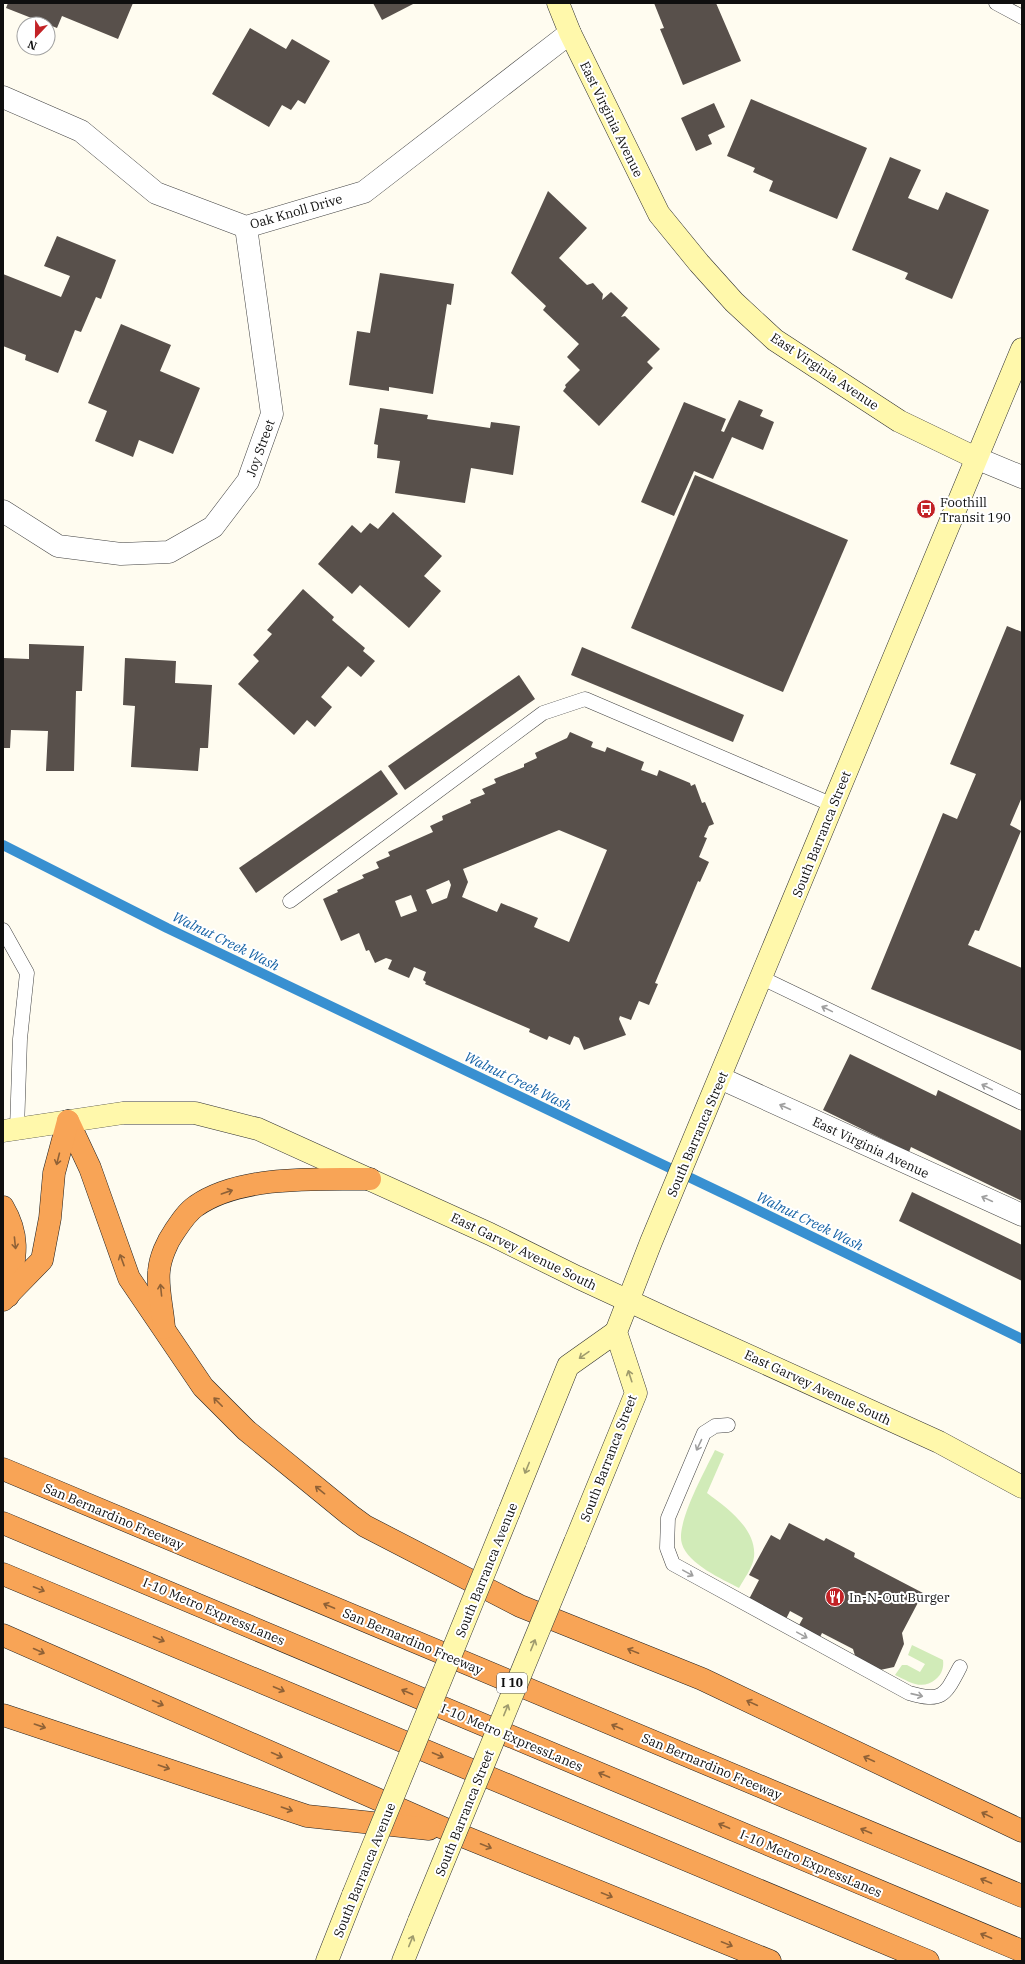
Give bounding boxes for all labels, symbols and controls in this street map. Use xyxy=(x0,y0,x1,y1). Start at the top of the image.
north arrow xyxy=(16,16,56,56)
text: N xyxy=(25,37,39,53)
street label: East Virginia Avenue xyxy=(576,58,647,180)
street label: Oak Knoll Drive xyxy=(248,190,344,233)
street label: East Virginia Avenue xyxy=(767,329,882,414)
street label: Joy Street xyxy=(242,417,279,479)
place label: Foothill Transit 190 xyxy=(940,494,1011,526)
bus stop icon: Foothill Transit 190 xyxy=(915,498,937,520)
street label: South Barranca Street xyxy=(788,768,855,900)
water label: Walnut Creek Wash xyxy=(170,907,283,975)
one-way arrow xyxy=(821,1005,833,1012)
water label: Walnut Creek Wash xyxy=(462,1047,575,1115)
street label: South Barranca Street xyxy=(663,1068,732,1200)
one-way arrow xyxy=(981,1083,993,1090)
one-way arrow xyxy=(779,1103,791,1110)
street label: East Virginia Avenue xyxy=(810,1113,932,1182)
one-way arrow xyxy=(54,1152,61,1165)
water label: Walnut Creek Wash xyxy=(754,1187,867,1255)
one-way arrow xyxy=(221,1188,233,1196)
one-way arrow xyxy=(981,1195,993,1202)
street label: East Garvey Avenue South xyxy=(448,1209,599,1294)
one-way arrow xyxy=(11,1237,19,1250)
one-way arrow xyxy=(118,1255,126,1267)
one-way arrow xyxy=(157,1284,164,1297)
street label: East Garvey Avenue South xyxy=(742,1346,894,1429)
one-way arrow xyxy=(579,1351,590,1359)
one-way arrow xyxy=(626,1371,634,1383)
street label: South Barranca Street xyxy=(576,1392,641,1524)
one-way arrow xyxy=(213,1397,223,1407)
one-way arrow xyxy=(695,1438,702,1450)
one-way arrow xyxy=(522,1462,530,1474)
street label: San Bernardino Freeway xyxy=(41,1479,187,1554)
one-way arrow xyxy=(314,1486,325,1495)
street label: South Barranca Avenue xyxy=(452,1500,521,1640)
one-way arrow xyxy=(682,1569,694,1577)
street label: I-10 Metro ExpressLanes xyxy=(140,1574,287,1649)
one-way arrow xyxy=(33,1585,45,1593)
restaurant icon: In-N-Out Burger xyxy=(824,1586,846,1608)
place label: In-N-Out Burger xyxy=(849,1589,950,1606)
one-way arrow xyxy=(324,1602,336,1609)
street label: San Bernardino Freeway xyxy=(340,1604,486,1679)
one-way arrow xyxy=(796,1631,808,1639)
one-way arrow xyxy=(153,1635,165,1643)
one-way arrow xyxy=(529,1640,537,1652)
one-way arrow xyxy=(32,1647,44,1655)
one-way arrow xyxy=(627,1647,639,1655)
road number: I 10 xyxy=(497,1673,527,1693)
one-way arrow xyxy=(273,1685,285,1693)
one-way arrow xyxy=(402,1688,414,1696)
one-way arrow xyxy=(910,1691,923,1699)
one-way arrow xyxy=(746,1699,758,1706)
one-way arrow xyxy=(151,1700,163,1707)
street label: I-10 Metro ExpressLanes xyxy=(438,1700,585,1775)
one-way arrow xyxy=(503,1705,510,1717)
one-way arrow xyxy=(612,1722,624,1730)
one-way arrow xyxy=(34,1723,47,1730)
street label: San Bernardino Freeway xyxy=(639,1729,785,1804)
street label: South Barranca Street xyxy=(431,1747,498,1879)
one-way arrow xyxy=(270,1752,282,1759)
one-way arrow xyxy=(431,1752,443,1759)
one-way arrow xyxy=(864,1755,876,1762)
one-way arrow xyxy=(157,1764,169,1772)
one-way arrow xyxy=(599,1771,611,1779)
street label: South Barranca Avenue xyxy=(330,1800,399,1940)
one-way arrow xyxy=(280,1805,292,1813)
one-way arrow xyxy=(981,1810,993,1818)
one-way arrow xyxy=(719,1822,731,1829)
street label: I-10 Metro ExpressLanes xyxy=(737,1826,884,1901)
one-way arrow xyxy=(861,1827,873,1834)
one-way arrow xyxy=(480,1842,492,1850)
one-way arrow xyxy=(980,1877,992,1885)
one-way arrow xyxy=(600,1891,612,1899)
one-way arrow xyxy=(980,1931,992,1939)
one-way arrow xyxy=(408,1936,415,1948)
one-way arrow xyxy=(720,1940,732,1948)

